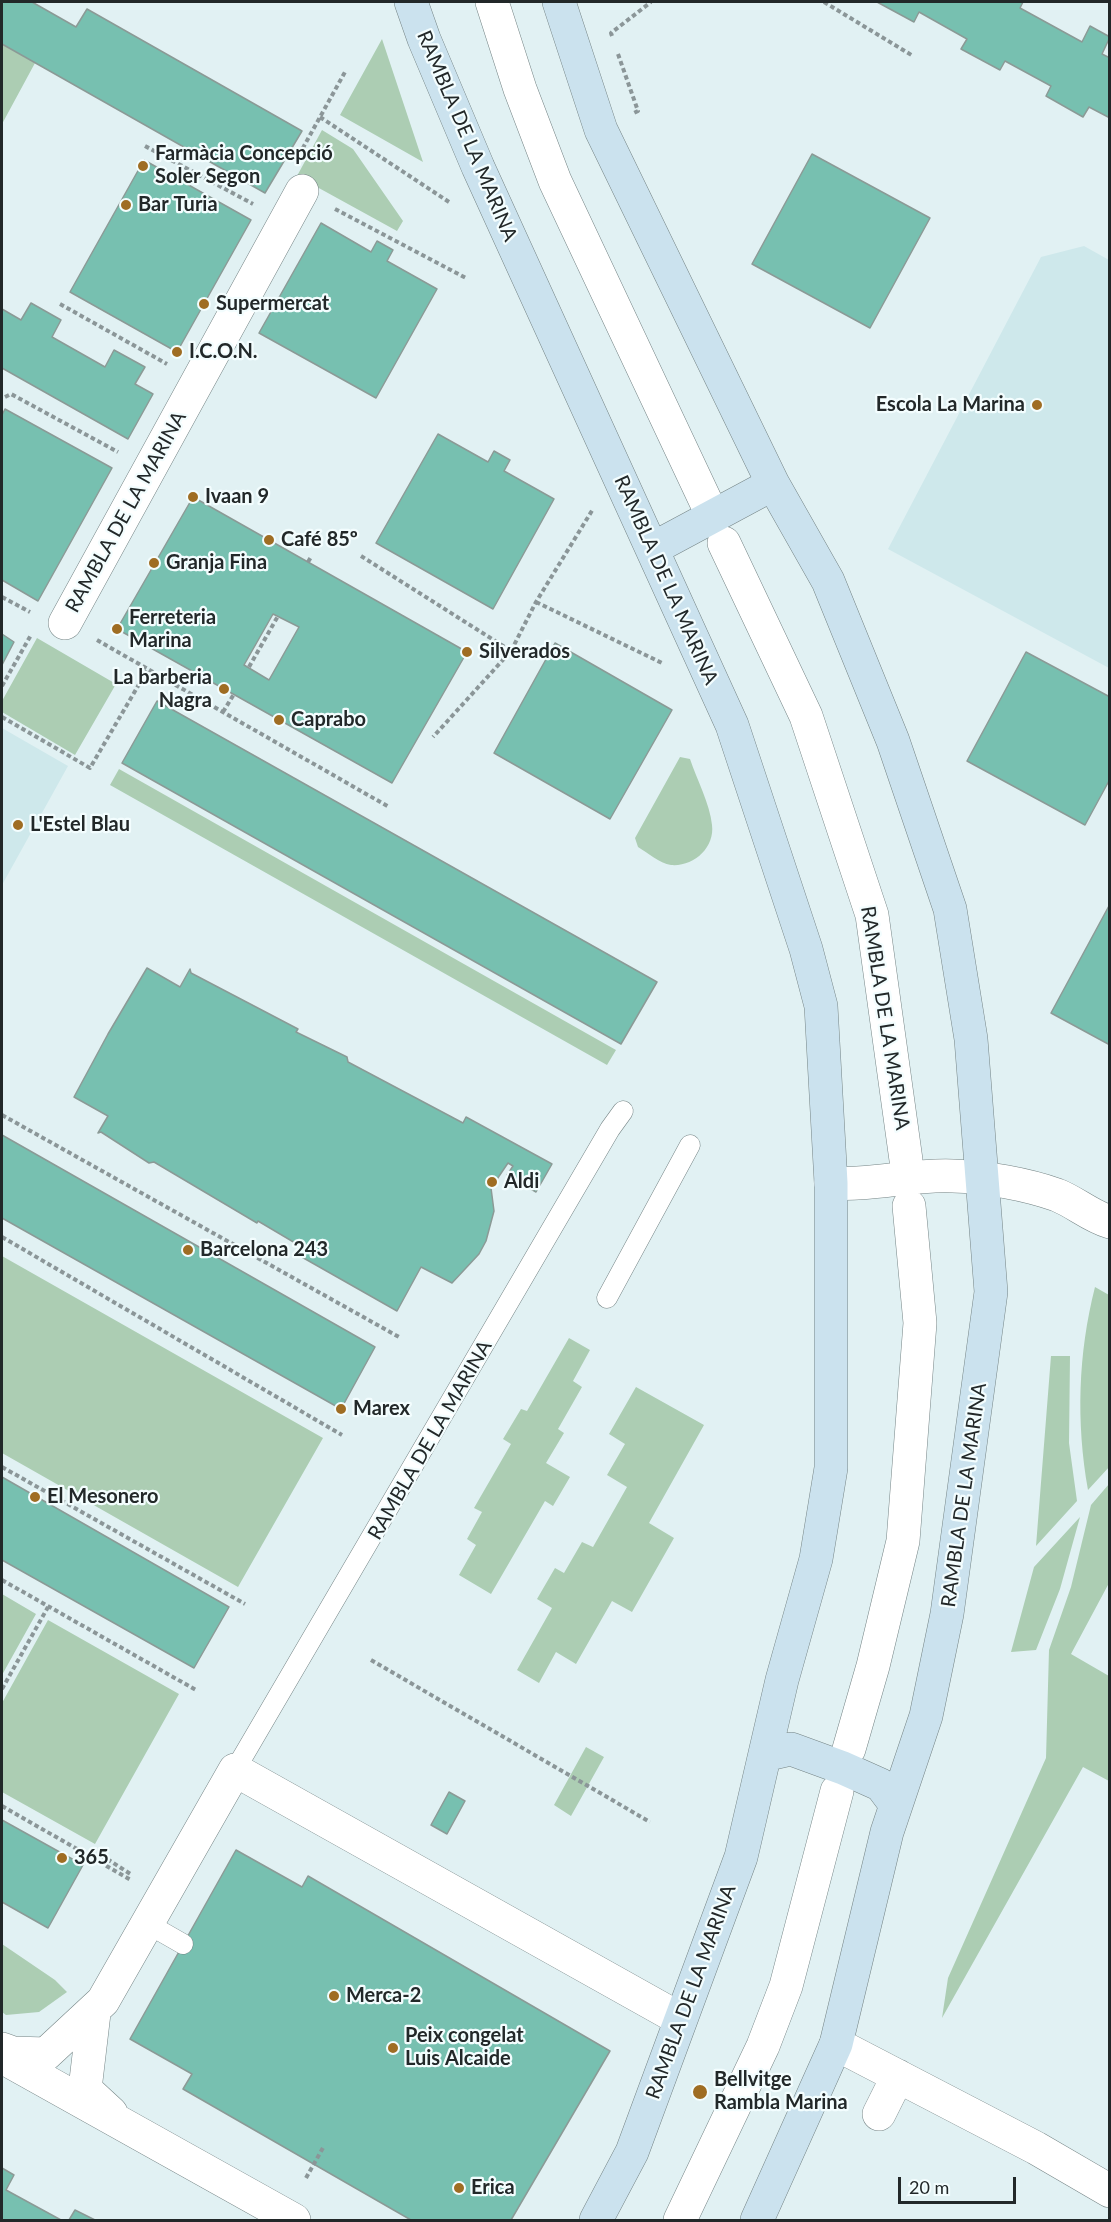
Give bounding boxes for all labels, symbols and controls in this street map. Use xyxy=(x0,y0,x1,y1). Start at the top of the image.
street label: RAMBLA DE LA MARINA xyxy=(412,27,522,245)
place label: Farmàcia Concepció Soler Segon xyxy=(155,142,333,189)
marker: Farmàcia Concepció Soler Segon xyxy=(136,159,150,173)
place label: Bar Turia xyxy=(138,193,218,217)
marker: Bar Turia xyxy=(119,198,133,212)
place label: Supermercat xyxy=(216,292,329,316)
marker: Supermercat xyxy=(197,297,211,311)
place label: I.C.O.N. xyxy=(189,340,258,364)
marker: I.C.O.N. xyxy=(170,345,184,359)
place label: Escola La Marina xyxy=(876,393,1025,417)
marker: Escola La Marina xyxy=(1030,398,1044,412)
street label: RAMBLA DE LA MARINA xyxy=(61,407,191,617)
street label: RAMBLA DE LA MARINA xyxy=(609,472,723,688)
place label: Ivaan 9 xyxy=(205,485,269,509)
marker: Ivaan 9 xyxy=(186,490,200,504)
place label: Café 85º xyxy=(281,528,358,552)
marker: Café 85º xyxy=(262,533,276,547)
place label: Granja Fina xyxy=(166,551,267,575)
marker: Granja Fina xyxy=(147,556,161,570)
place label: Ferreteria Marina xyxy=(129,606,216,653)
marker: Ferreteria Marina xyxy=(110,622,124,636)
place label: Silverados xyxy=(479,640,570,664)
marker: Silverados xyxy=(460,645,474,659)
place label: La barberia Nagra xyxy=(113,666,212,713)
marker: La barberia Nagra xyxy=(217,682,231,696)
place label: Caprabo xyxy=(291,708,366,732)
marker: Caprabo xyxy=(272,713,286,727)
place label: L'Estel Blau xyxy=(30,813,130,837)
marker: L'Estel Blau xyxy=(11,818,25,832)
street label: RAMBLA DE LA MARINA xyxy=(855,904,915,1132)
place label: Aldi xyxy=(504,1170,539,1194)
marker: Aldi xyxy=(485,1175,499,1189)
place label: Barcelona 243 xyxy=(200,1238,328,1262)
marker: Barcelona 243 xyxy=(181,1243,195,1257)
street label: RAMBLA DE LA MARINA xyxy=(363,1336,497,1544)
street label: RAMBLA DE LA MARINA xyxy=(936,1381,992,1609)
place label: Marex xyxy=(353,1397,410,1421)
marker: Marex xyxy=(334,1402,348,1416)
place label: El Mesonero xyxy=(47,1485,158,1509)
marker: El Mesonero xyxy=(28,1490,42,1504)
place label: 365 xyxy=(74,1846,109,1870)
marker: 365 xyxy=(55,1851,69,1865)
street label: RAMBLA DE LA MARINA xyxy=(641,1882,741,2102)
place label: Merca-2 xyxy=(346,1984,421,2008)
marker: Merca-2 xyxy=(327,1989,341,2003)
place label: Peix congelat Luis Alcaide xyxy=(405,2024,524,2071)
marker: Peix congelat Luis Alcaide xyxy=(386,2041,400,2055)
place label: Bellvitge Rambla Marina xyxy=(714,2068,848,2115)
marker: Bellvitge Rambla Marina xyxy=(691,2083,709,2101)
scale bar xyxy=(901,2165,1020,2203)
place label: Erica xyxy=(471,2176,515,2200)
text: 20 m xyxy=(909,2176,949,2198)
marker: Erica xyxy=(452,2181,466,2195)

